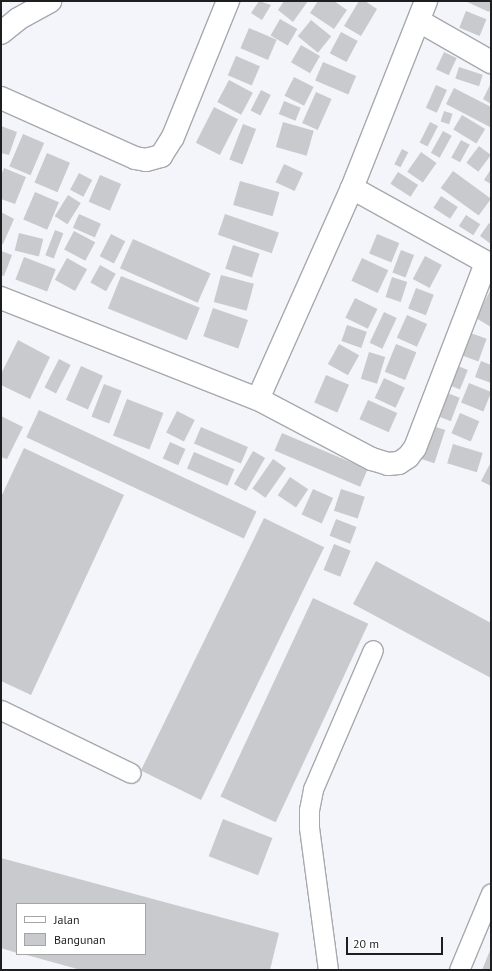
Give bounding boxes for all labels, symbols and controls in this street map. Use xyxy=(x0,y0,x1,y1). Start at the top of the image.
legend xyxy=(16,903,146,955)
text: Jalan xyxy=(54,912,79,927)
scale bar xyxy=(348,929,445,955)
text: Bangunan xyxy=(54,932,106,947)
text: 20 m xyxy=(353,936,379,951)

